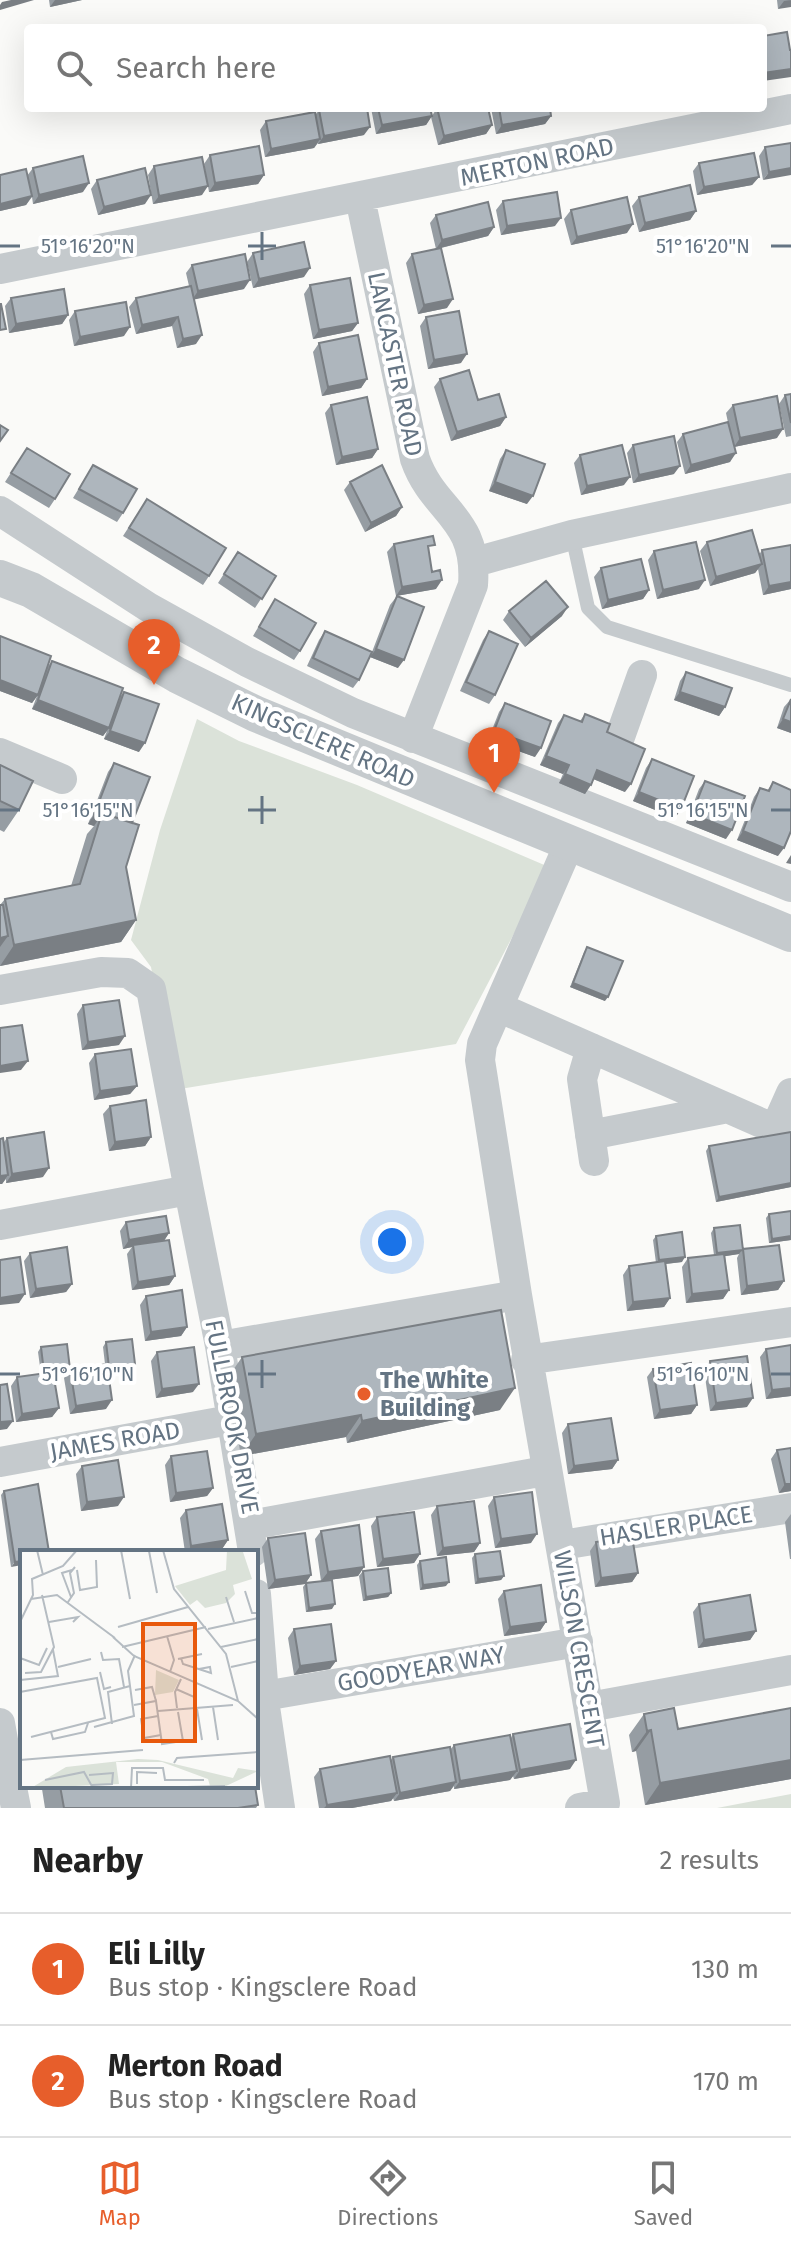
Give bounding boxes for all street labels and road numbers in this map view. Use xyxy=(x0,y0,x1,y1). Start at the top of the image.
street label: MERTON ROAD xyxy=(458,132,616,192)
street label: LANCASTER ROAD xyxy=(362,269,428,459)
street label: KINGSCLERE ROAD xyxy=(227,688,419,794)
street label: FULLBROOK DRIVE xyxy=(199,1317,265,1517)
street label: JAMES ROAD xyxy=(48,1416,182,1466)
street label: HASLER PLACE xyxy=(598,1500,754,1552)
street label: WILSON CRESCENT xyxy=(548,1548,610,1750)
street label: GOODYEAR WAY xyxy=(335,1640,508,1697)

